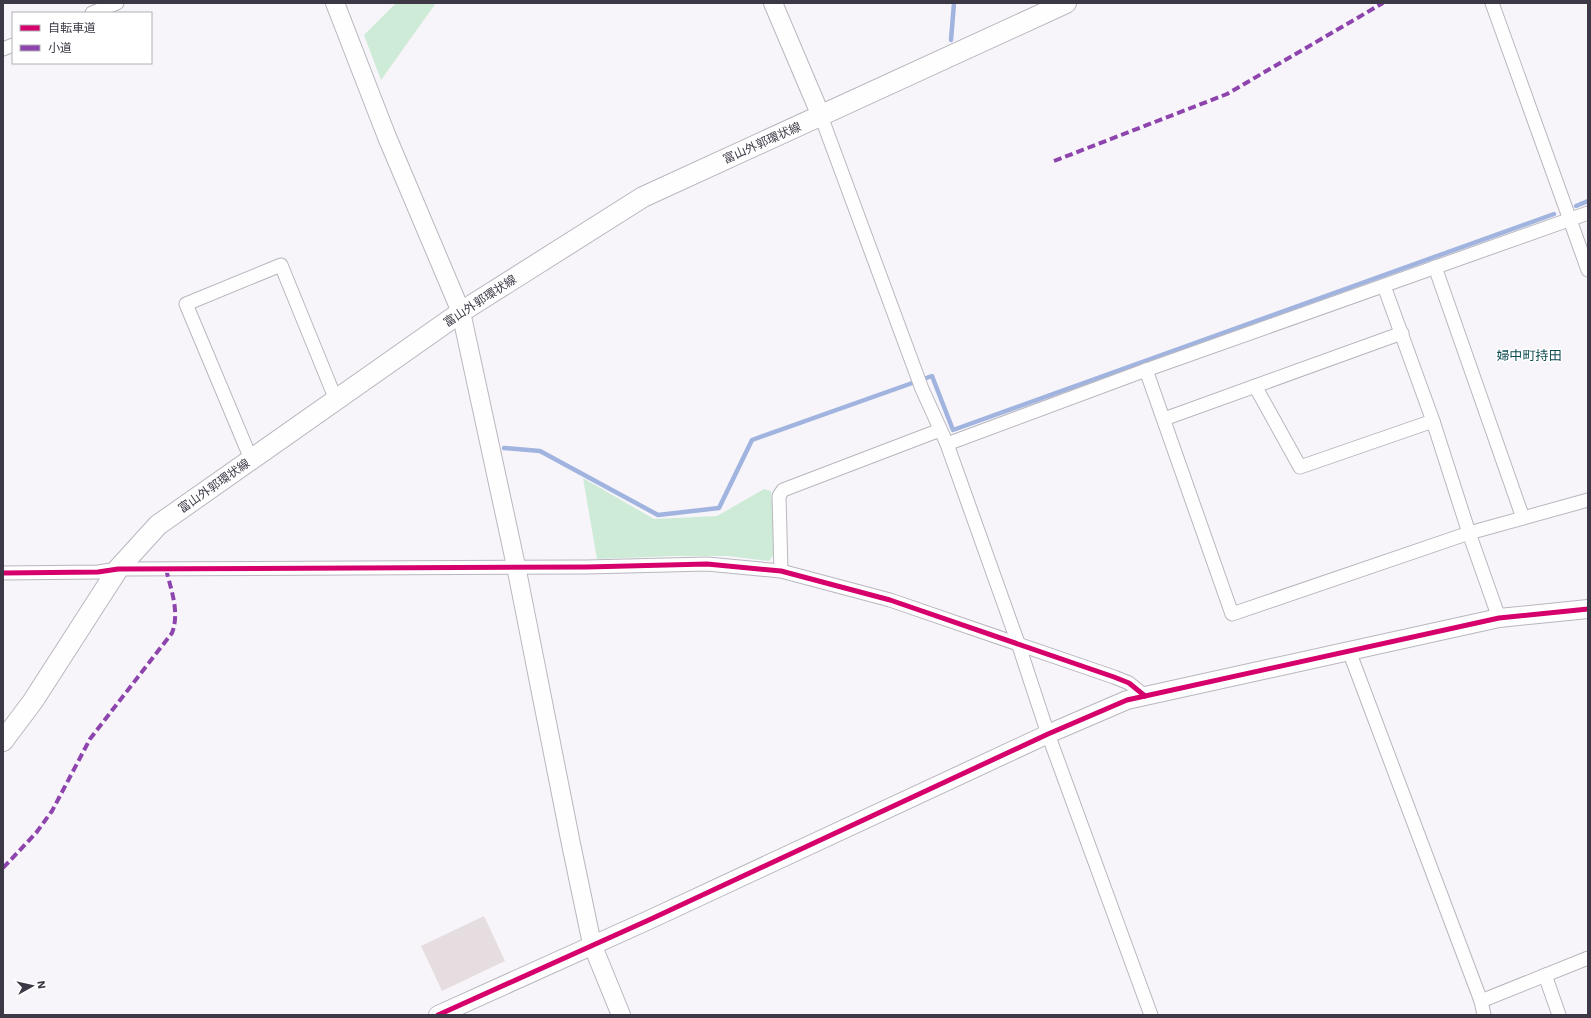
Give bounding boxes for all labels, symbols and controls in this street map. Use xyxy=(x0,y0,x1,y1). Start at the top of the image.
legend xyxy=(12,12,152,64)
text: 自転車道 xyxy=(48,21,96,35)
text: 小道 xyxy=(48,41,72,55)
street label: 富山外郭環状線 xyxy=(721,120,803,166)
street label: 富山外郭環状線 xyxy=(441,272,519,330)
district label: 婦中町持田 xyxy=(1496,348,1562,363)
street label: 富山外郭環状線 xyxy=(176,456,252,516)
north arrow xyxy=(12,966,52,1006)
text: N xyxy=(34,980,48,990)

